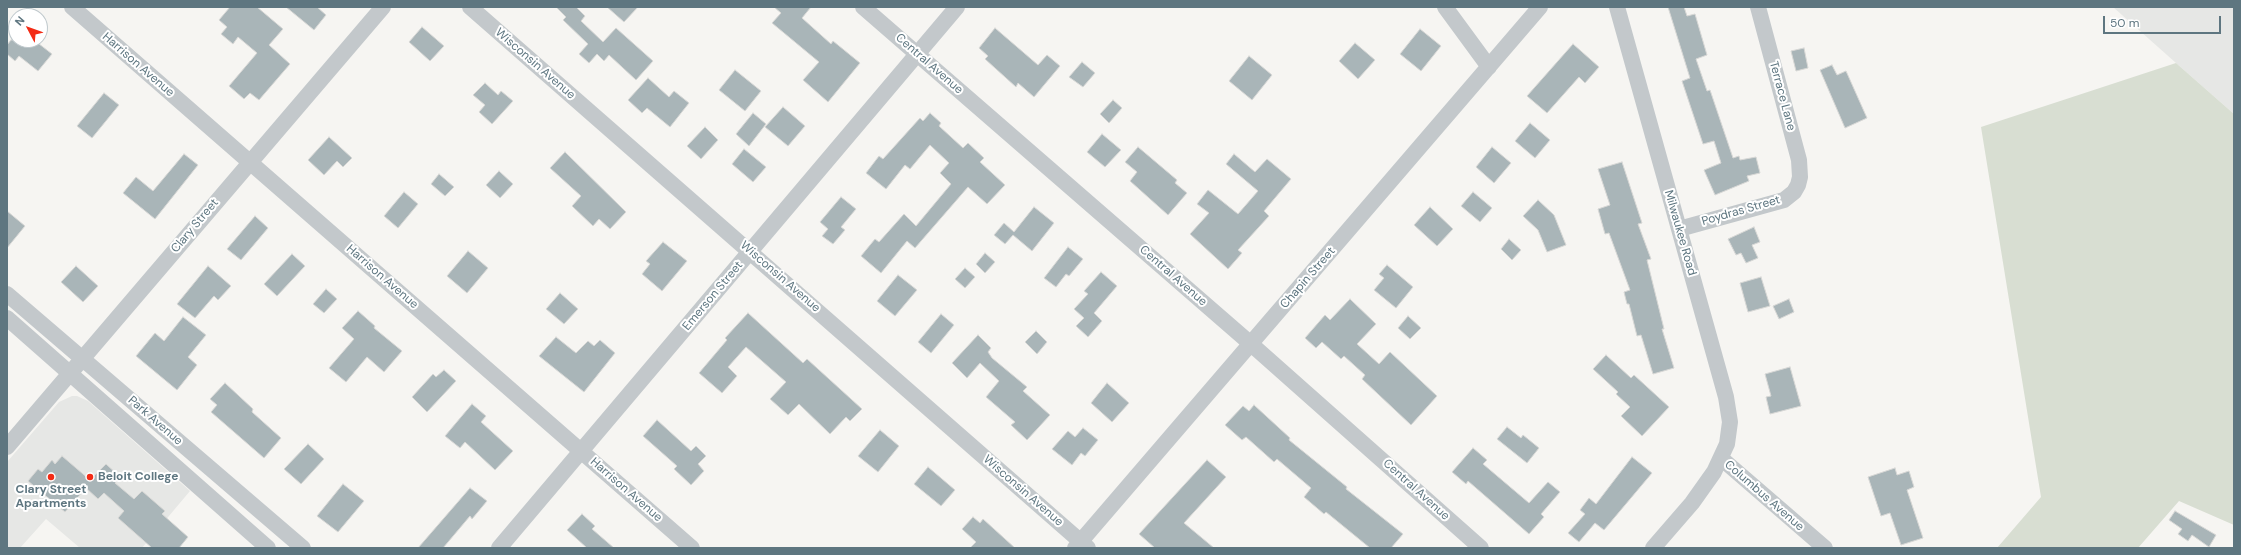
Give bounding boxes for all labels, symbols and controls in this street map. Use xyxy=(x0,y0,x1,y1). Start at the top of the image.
north arrow xyxy=(8,8,48,48)
scale bar xyxy=(2105,8,2223,34)
text: N xyxy=(12,13,28,28)
text: 50 m xyxy=(2110,15,2139,31)
street label: Wisconsin Avenue xyxy=(492,25,578,103)
street label: Harrison Avenue xyxy=(99,30,177,100)
street label: Central Avenue xyxy=(892,31,966,97)
street label: Terrace Lane xyxy=(1766,60,1798,132)
street label: Milwaukee Road xyxy=(1661,189,1699,277)
street label: Poydras Street xyxy=(1700,193,1782,229)
street label: Clary Street xyxy=(168,196,222,256)
street label: Wisconsin Avenue xyxy=(737,238,823,316)
street label: Harrison Avenue xyxy=(343,242,421,312)
street label: Central Avenue xyxy=(1136,243,1210,309)
street label: Chapin Street xyxy=(1277,244,1339,312)
street label: Emerson Street xyxy=(680,258,746,334)
street label: Park Avenue xyxy=(125,393,185,449)
street label: Wisconsin Avenue xyxy=(980,452,1066,530)
street label: Harrison Avenue xyxy=(587,455,665,525)
street label: Central Avenue xyxy=(1380,456,1452,524)
street label: Columbus Avenue xyxy=(1721,458,1807,534)
place label: Beloit College xyxy=(98,470,178,484)
marker: Clary Street Apartments xyxy=(46,472,56,482)
marker: Beloit College xyxy=(85,472,95,482)
place label: Clary Street Apartments xyxy=(15,483,87,511)

